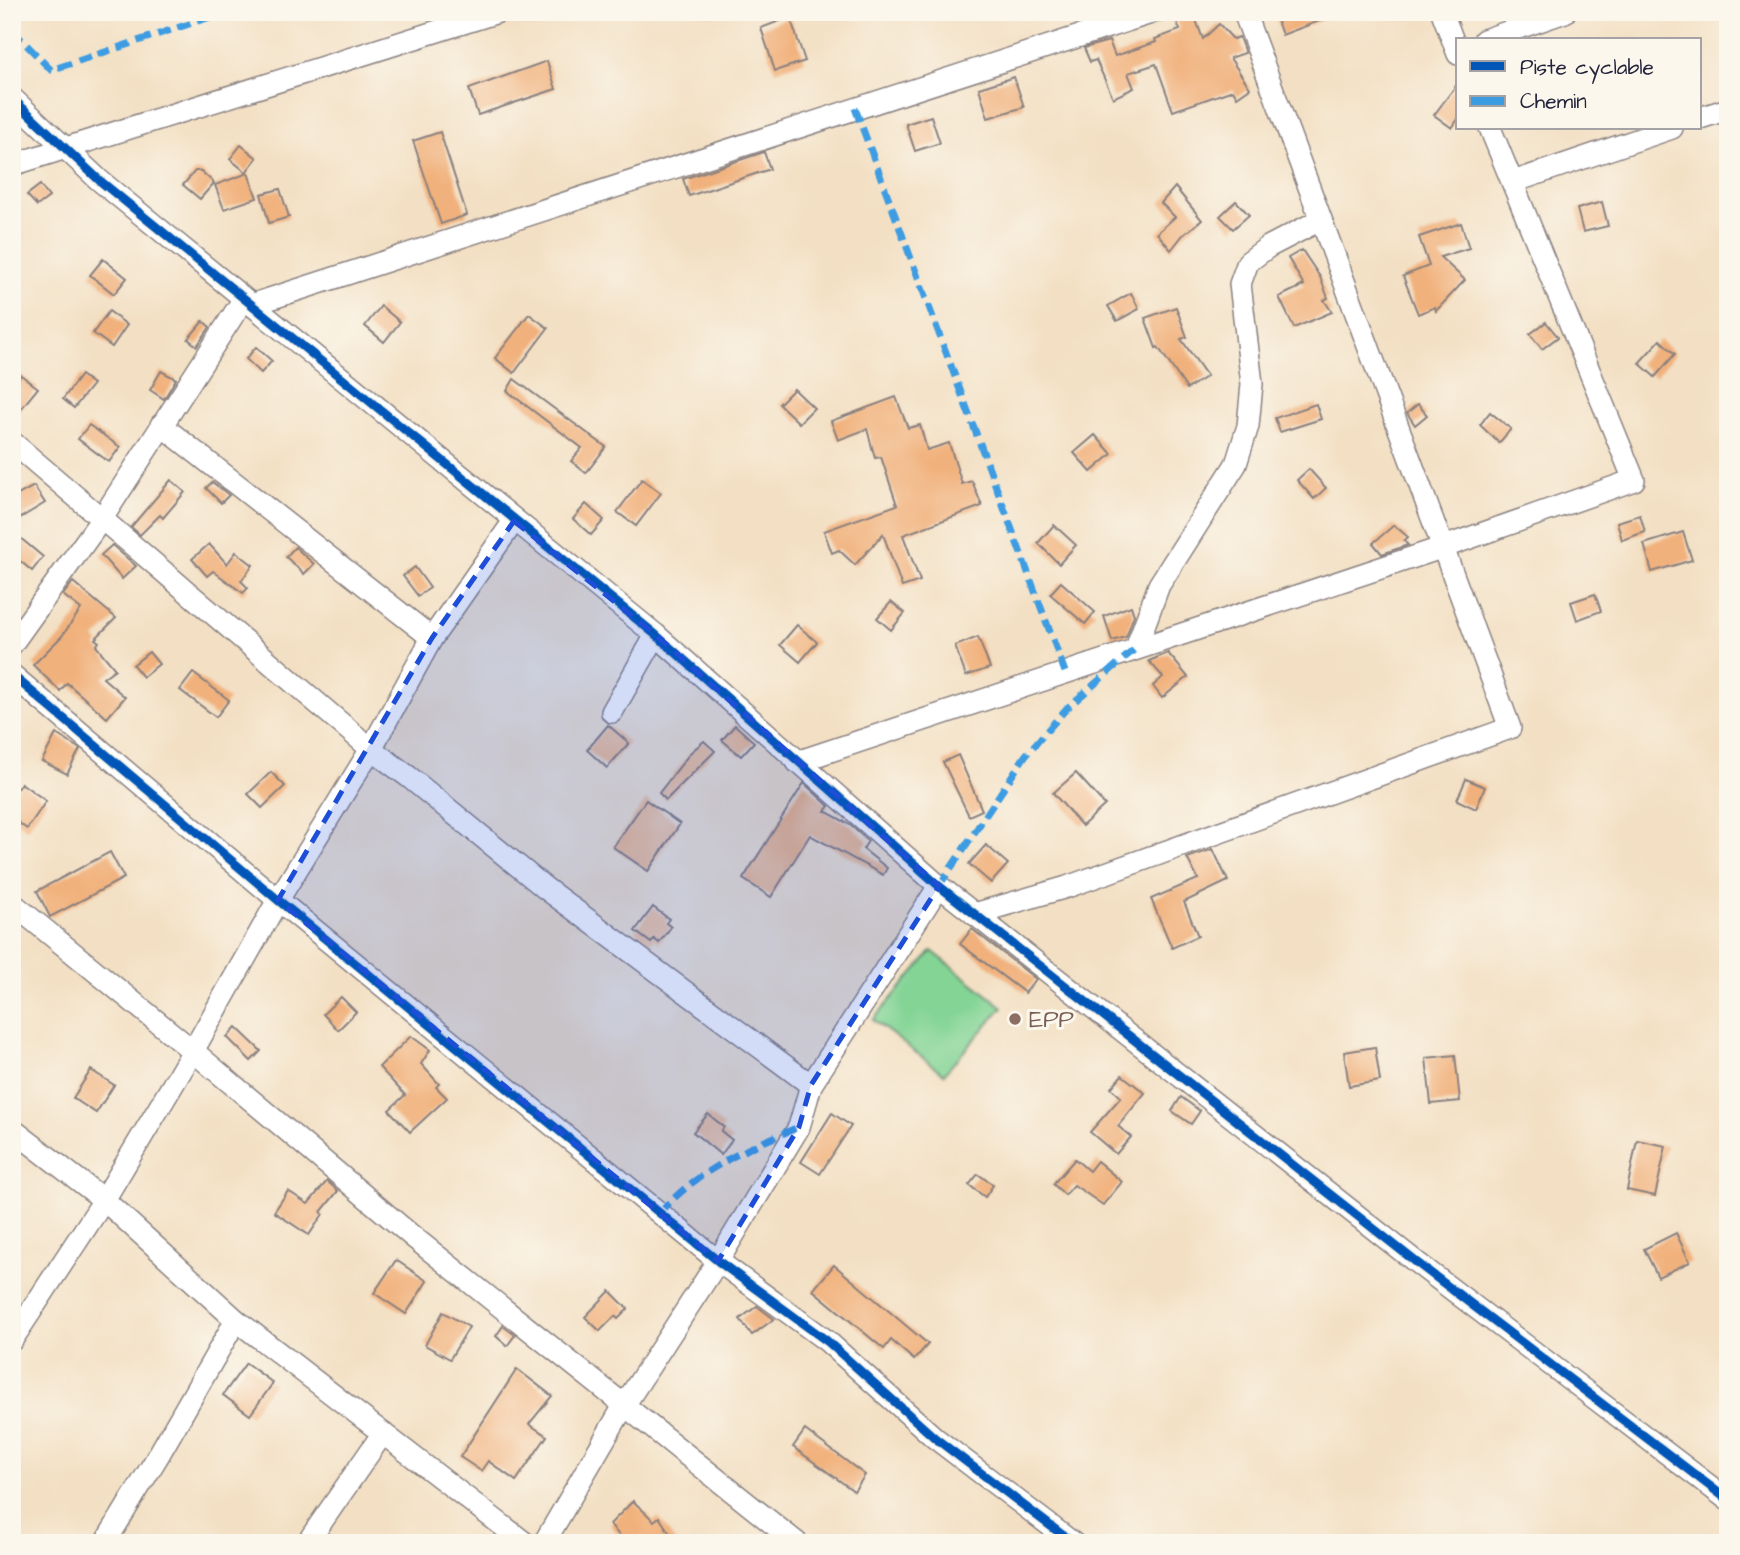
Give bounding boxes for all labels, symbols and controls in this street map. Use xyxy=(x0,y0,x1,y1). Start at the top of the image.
legend xyxy=(1456,38,1702,130)
text: Piste cyclable xyxy=(1520,53,1654,84)
text: Chemin xyxy=(1520,87,1587,116)
place label: EPP xyxy=(1029,1003,1074,1037)
marker: EPP xyxy=(1007,1011,1023,1027)

